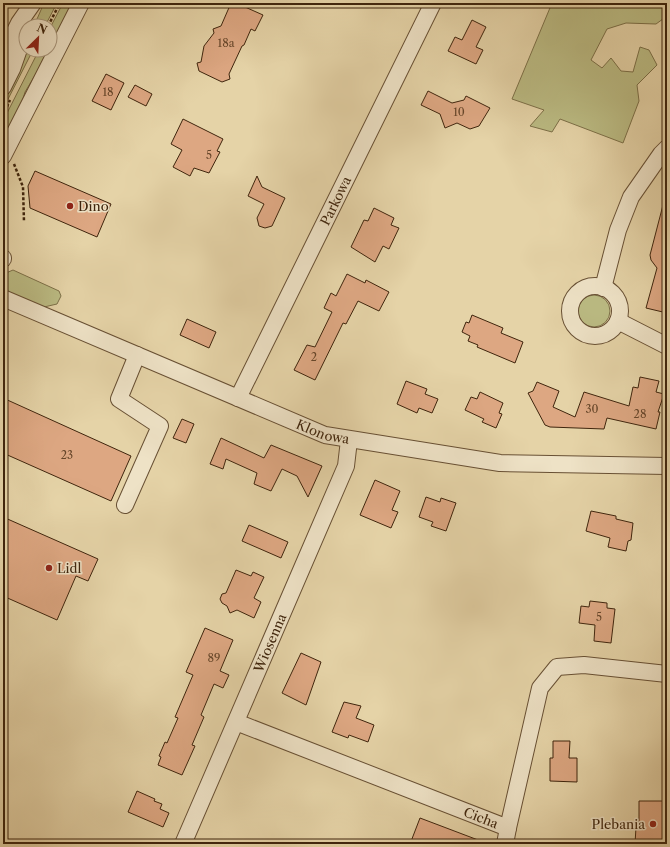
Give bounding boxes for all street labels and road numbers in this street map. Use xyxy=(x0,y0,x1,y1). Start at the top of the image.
street label: Parkowa xyxy=(317,173,354,228)
street label: Klonowa xyxy=(294,416,351,447)
street label: Wiosenna xyxy=(250,611,289,676)
street label: Cicha xyxy=(461,804,501,832)

